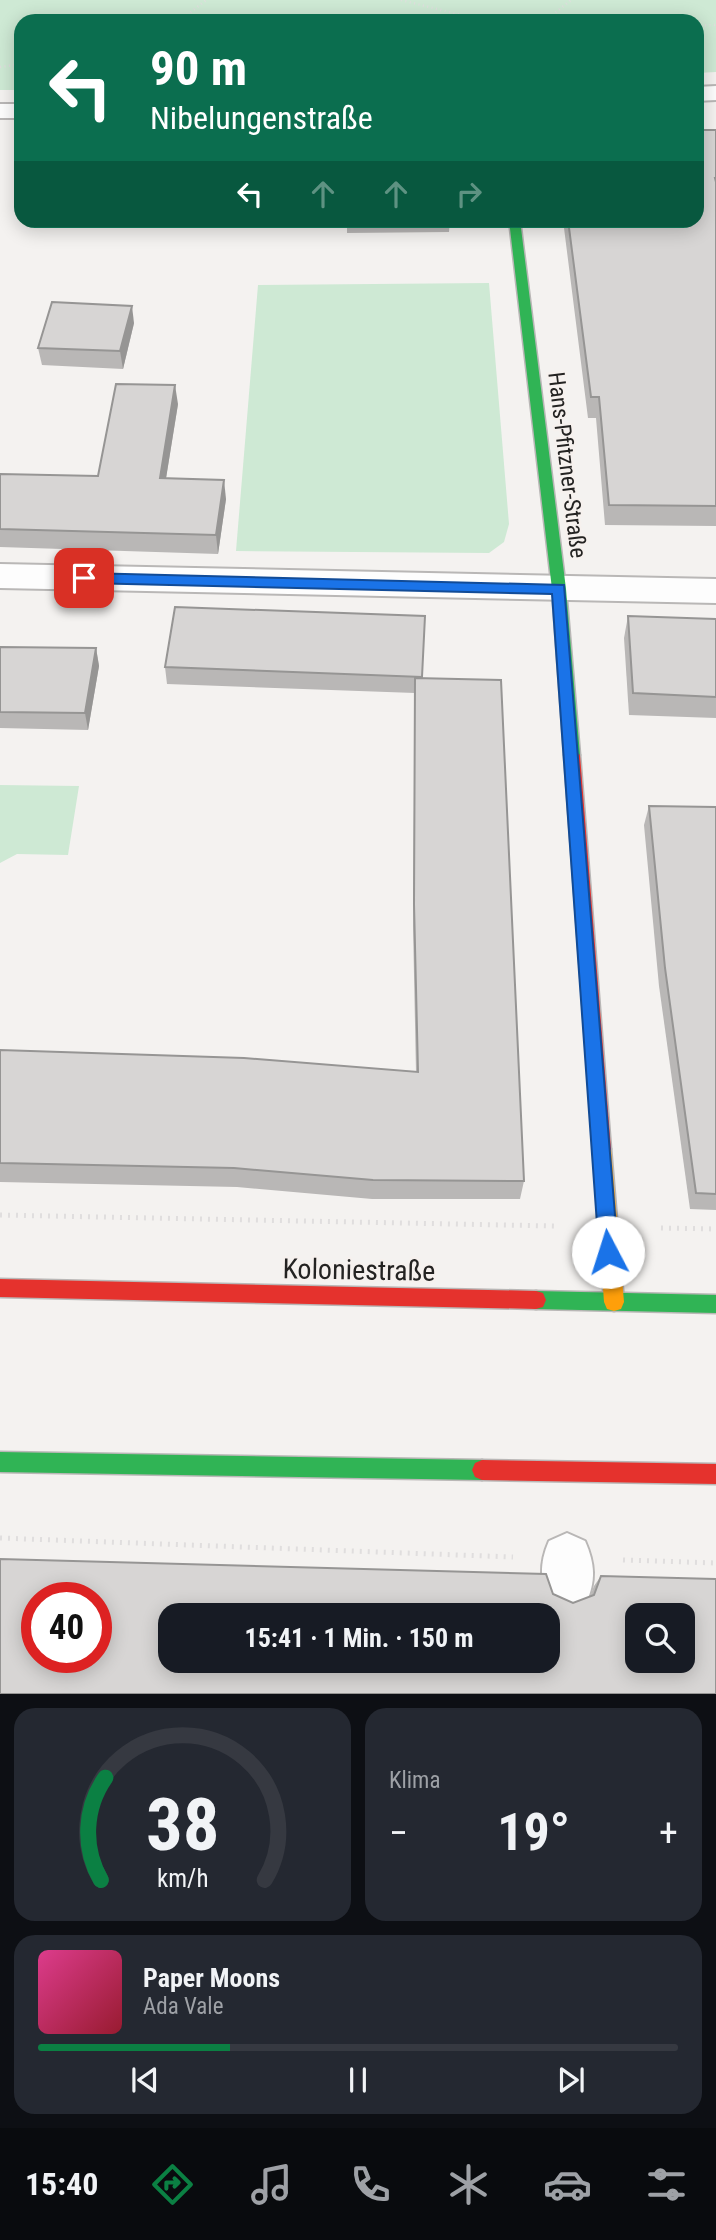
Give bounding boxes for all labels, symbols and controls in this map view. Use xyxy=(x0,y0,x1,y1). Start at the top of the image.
text: 90 m xyxy=(150,40,247,97)
icon: left xyxy=(35,42,126,133)
text: Nibelungenstraße xyxy=(150,99,373,137)
icon: left xyxy=(231,175,269,213)
icon: ahead xyxy=(304,175,342,213)
icon: ahead xyxy=(377,175,415,213)
icon: right xyxy=(450,175,488,213)
street label: Hans-Pfitzner-Straße xyxy=(542,370,592,560)
pin xyxy=(54,548,114,608)
icon: arrive xyxy=(65,559,103,597)
position arrow xyxy=(571,1215,645,1289)
street label: Koloniestraße xyxy=(282,1252,436,1288)
speed limit sign: 40 xyxy=(21,1582,112,1673)
map controls xyxy=(625,1603,695,1673)
button: search xyxy=(625,1603,695,1673)
text: 15:41 · 1 Min. · 150 m xyxy=(245,1623,473,1653)
text: Klima xyxy=(389,1767,440,1794)
text: 38 xyxy=(146,1783,219,1869)
text: 19° xyxy=(497,1802,570,1863)
text: − xyxy=(389,1811,408,1855)
text: + xyxy=(659,1811,678,1855)
text: km/h xyxy=(157,1864,208,1893)
text: Paper Moons xyxy=(143,1963,280,1993)
text: Ada Vale xyxy=(143,1993,223,2020)
icon: previous xyxy=(126,2061,164,2099)
icon: pause xyxy=(339,2061,377,2099)
icon: next xyxy=(552,2061,590,2099)
icon: directions xyxy=(148,2160,197,2209)
icon: music xyxy=(247,2160,296,2209)
icon: phone xyxy=(346,2160,395,2209)
icon: climate xyxy=(444,2160,493,2209)
icon: car xyxy=(543,2160,592,2209)
icon: filters xyxy=(642,2160,691,2209)
text: 15:40 xyxy=(25,2165,98,2203)

